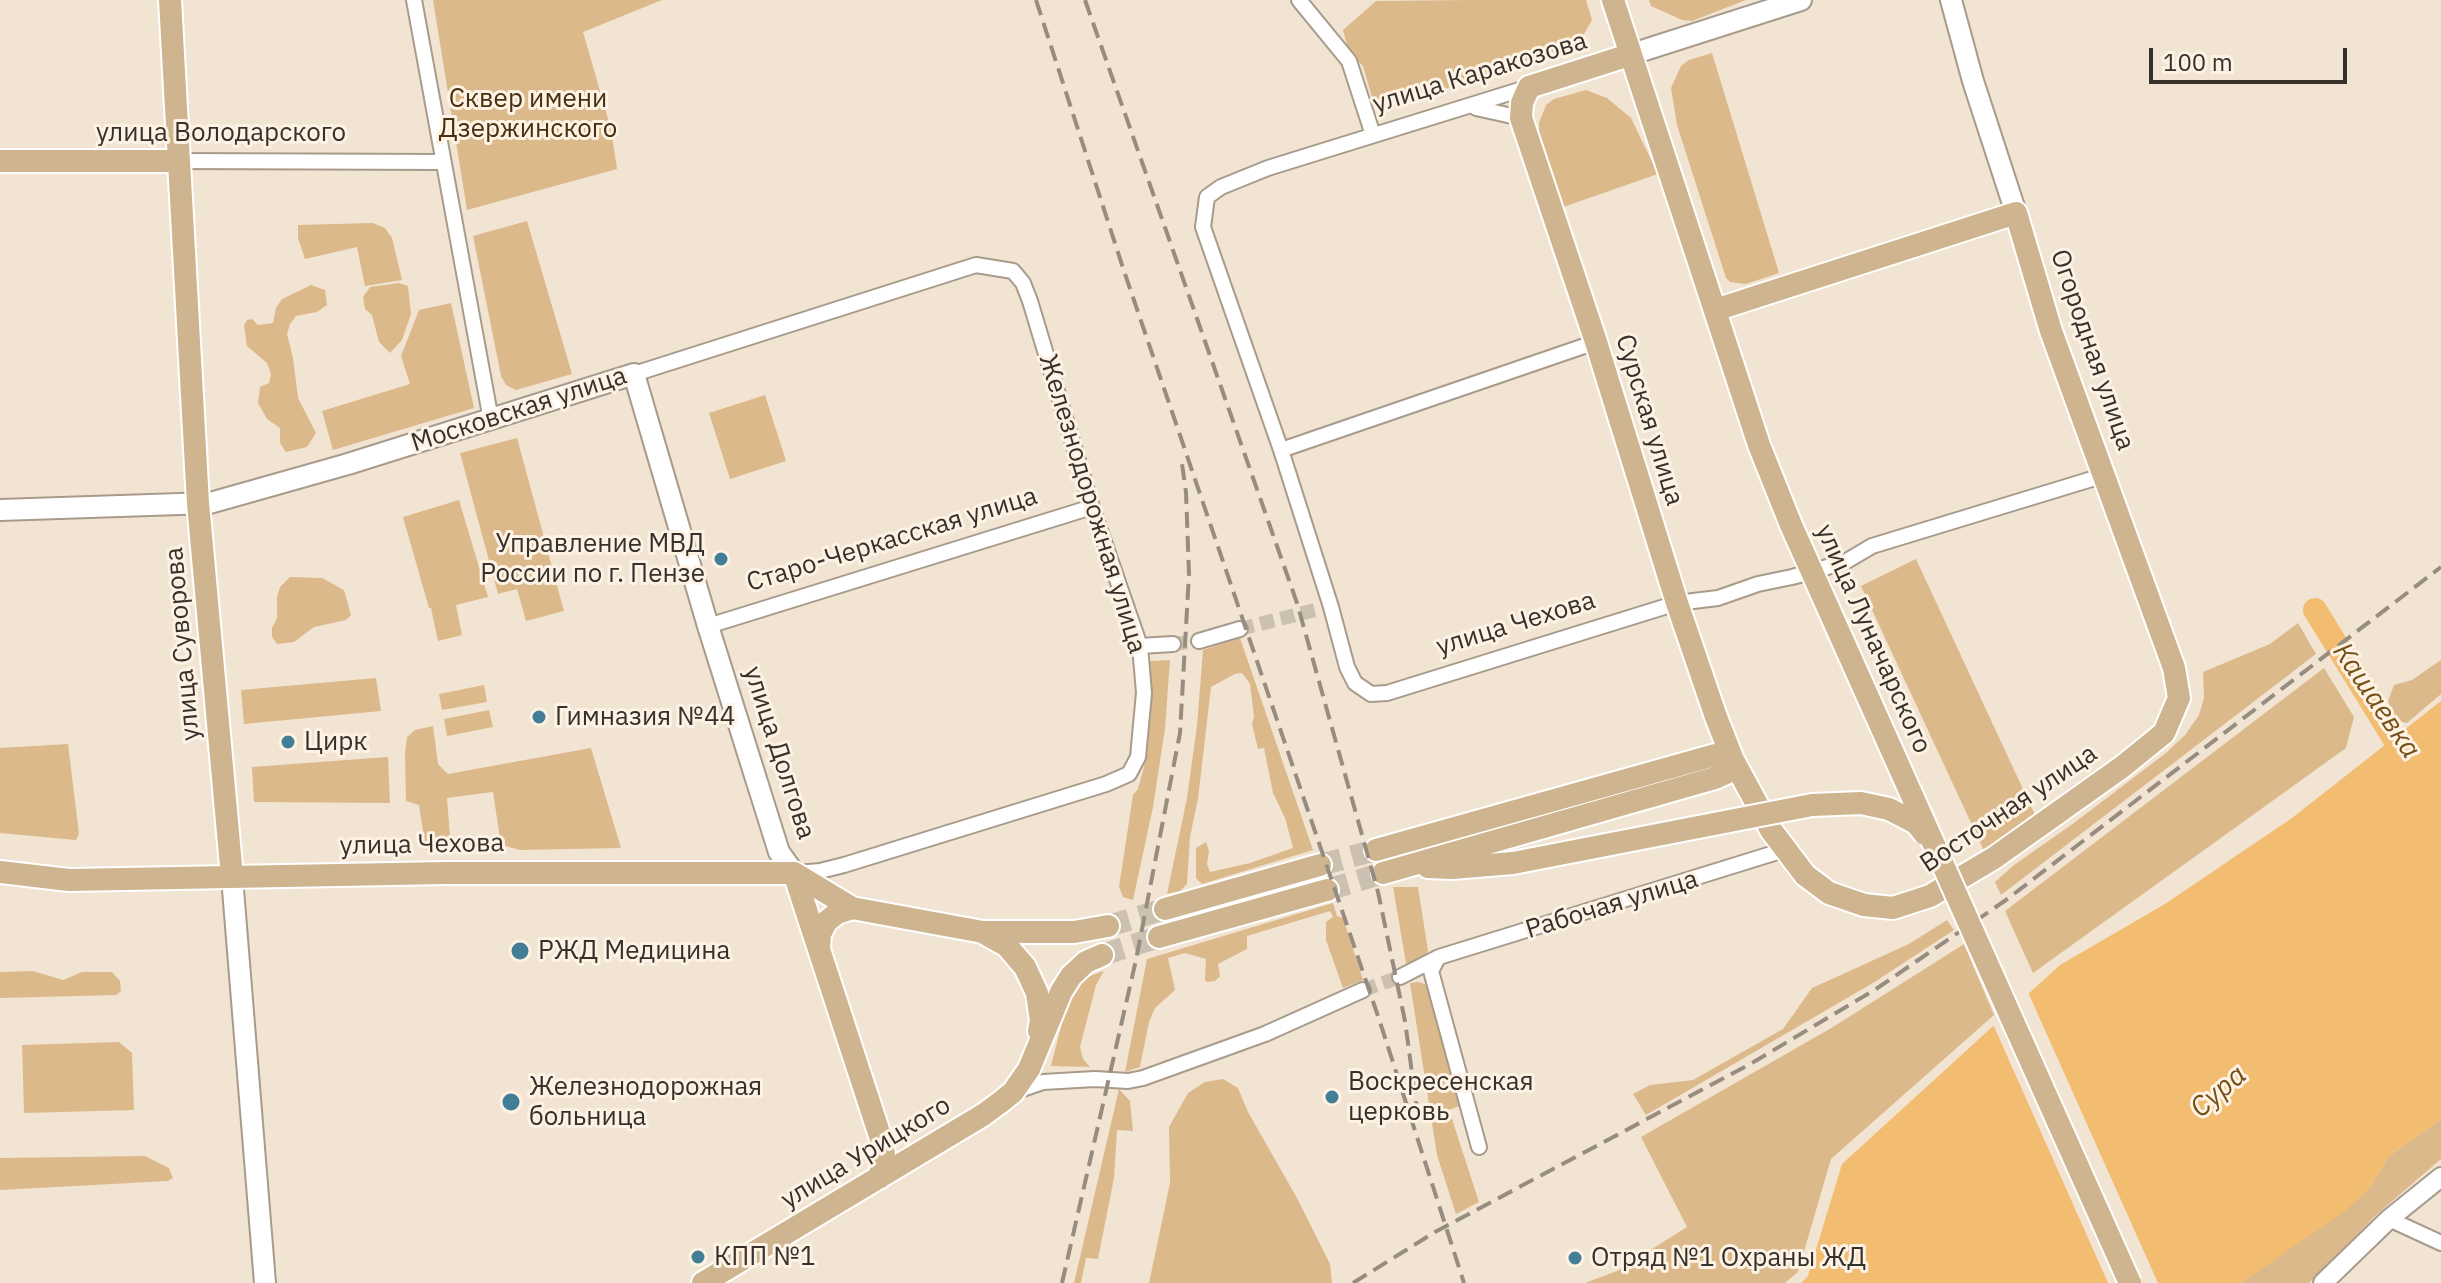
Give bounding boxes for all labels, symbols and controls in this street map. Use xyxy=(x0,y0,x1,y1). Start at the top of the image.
street label: улица Каракозова xyxy=(1369,26,1591,120)
scale bar xyxy=(2153,32,2351,82)
text: 100 m xyxy=(2163,46,2233,78)
park label: Сквер имени Дзержинского xyxy=(439,83,617,144)
street label: улица Володарского xyxy=(96,117,346,149)
street label: Огородная улица xyxy=(2043,246,2141,454)
street label: Сурская улица xyxy=(1608,331,1690,509)
street label: Железнодорожная улица xyxy=(1032,351,1152,657)
street label: Московская улица xyxy=(407,360,631,460)
street label: Старо-Черкасская улица xyxy=(743,481,1041,599)
street label: улица Луначарского xyxy=(1808,520,1938,758)
place label: Управление МВД России по г. Пензе xyxy=(480,528,705,590)
street label: улица Суворова xyxy=(159,546,207,742)
marker: Управление МВД России по г. Пензе xyxy=(712,550,730,568)
street label: улица Чехова xyxy=(1433,585,1599,663)
water label: Кашаевка xyxy=(2325,637,2427,765)
street label: улица Долгова xyxy=(736,663,822,843)
place label: Гимназия №44 xyxy=(555,701,735,733)
marker: Гимназия №44 xyxy=(530,708,548,726)
place label: Цирк xyxy=(304,726,368,758)
marker: Цирк xyxy=(279,733,297,751)
street label: Восточная улица xyxy=(1915,738,2103,880)
street label: улица Чехова xyxy=(339,828,505,862)
street label: Рабочая улица xyxy=(1522,864,1702,946)
place label: РЖД Медицина xyxy=(538,935,730,967)
marker: РЖД Медицина xyxy=(509,940,531,962)
water label: Сура xyxy=(2184,1059,2254,1125)
place label: Воскресенская церковь xyxy=(1348,1066,1534,1128)
place label: Железнодорожная больница xyxy=(529,1071,762,1132)
marker: Воскресенская церковь xyxy=(1323,1088,1341,1106)
street label: улица Урицкого xyxy=(775,1090,957,1216)
marker: Железнодорожная больница xyxy=(500,1091,522,1113)
place label: КПП №1 xyxy=(714,1241,816,1273)
place label: Отряд №1 Охраны ЖД xyxy=(1591,1242,1866,1274)
marker: КПП №1 xyxy=(689,1248,707,1266)
marker: Отряд №1 Охраны ЖД xyxy=(1566,1249,1584,1267)

